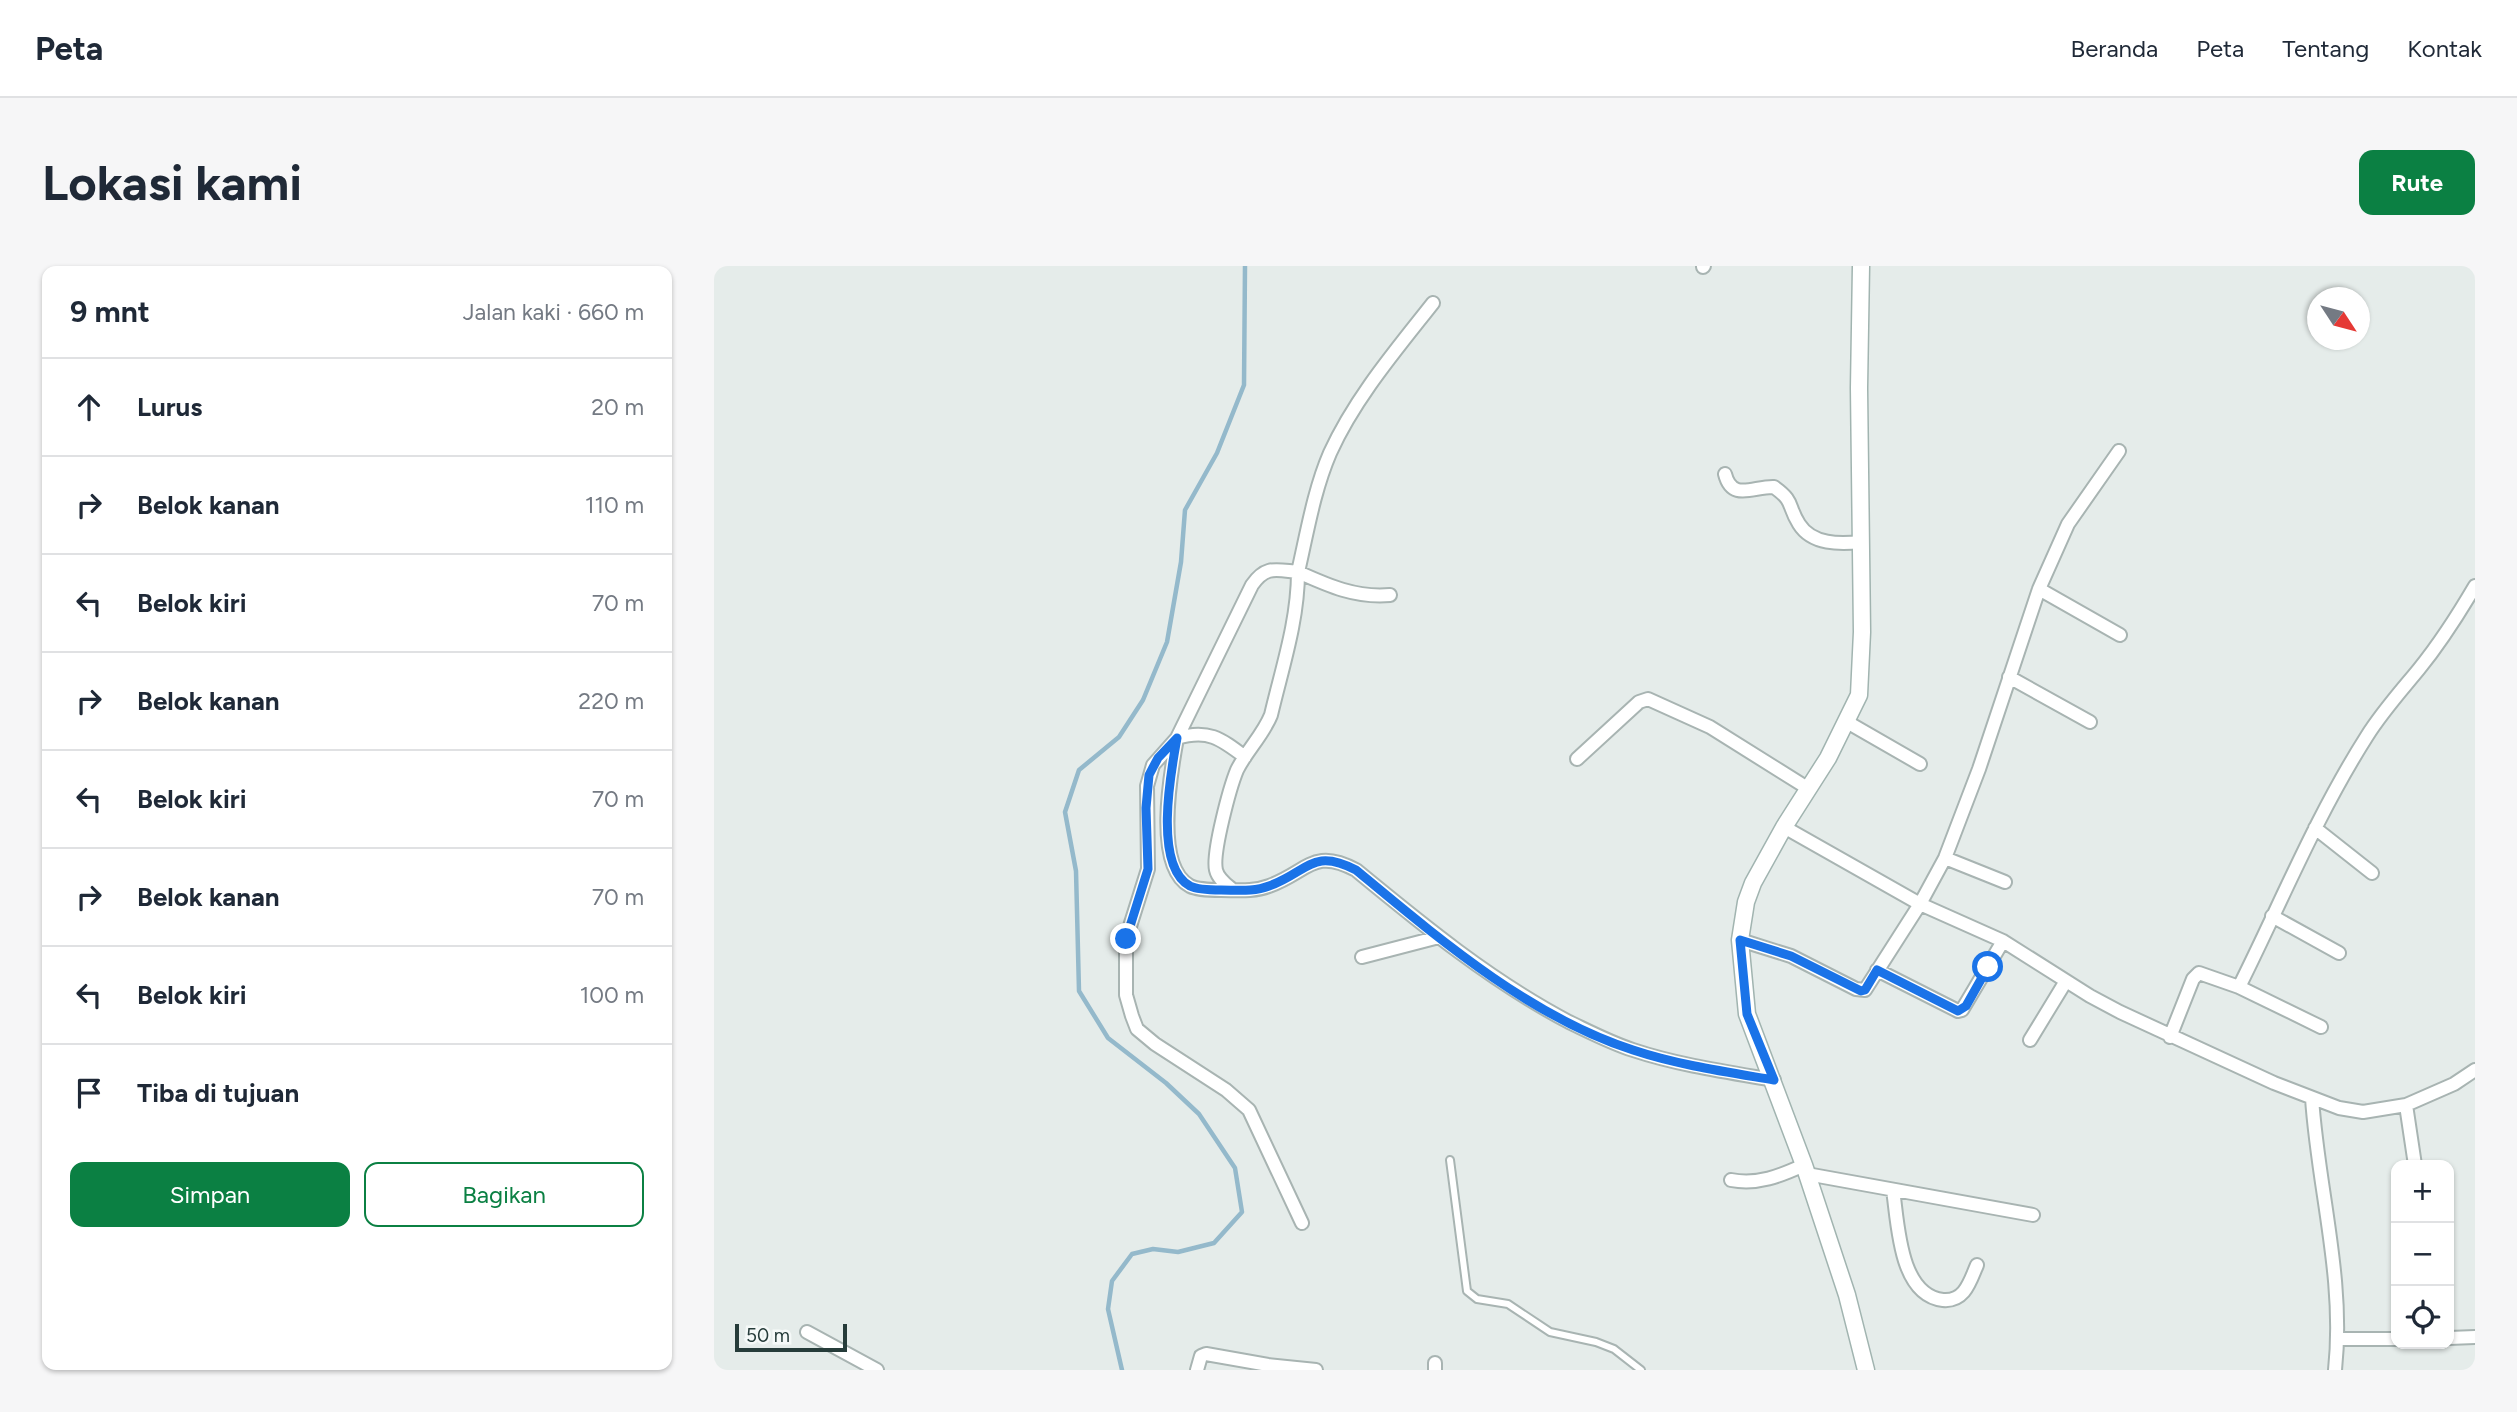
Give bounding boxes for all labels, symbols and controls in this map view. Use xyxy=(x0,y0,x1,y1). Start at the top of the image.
text: Peta xyxy=(35,29,103,68)
text: Beranda xyxy=(2071,34,2158,63)
text: Peta xyxy=(2196,34,2244,63)
text: Tentang xyxy=(2282,34,2369,63)
text: Kontak xyxy=(2407,34,2482,63)
button: Rute xyxy=(2359,150,2475,215)
text: Lokasi kami xyxy=(42,153,302,212)
north arrow xyxy=(2307,287,2370,350)
text: 9 mnt xyxy=(70,293,150,330)
text: Jalan kaki · 660 m xyxy=(463,298,644,326)
icon: ahead xyxy=(70,388,108,426)
text: Lurus xyxy=(137,391,202,423)
text: 20 m xyxy=(591,393,644,421)
icon: right xyxy=(70,486,108,524)
text: Belok kanan xyxy=(137,489,280,521)
text: 110 m xyxy=(585,491,644,519)
icon: left xyxy=(70,584,108,622)
text: Belok kiri xyxy=(137,587,246,619)
text: 70 m xyxy=(592,589,644,617)
icon: right xyxy=(70,682,108,720)
text: Belok kanan xyxy=(137,685,280,717)
text: 220 m xyxy=(578,687,644,715)
icon: left xyxy=(70,780,108,818)
text: Belok kiri xyxy=(137,783,246,815)
text: 70 m xyxy=(592,785,644,813)
icon: right xyxy=(70,878,108,916)
text: Belok kanan xyxy=(137,881,280,913)
text: 70 m xyxy=(592,883,644,911)
route end xyxy=(1110,923,1141,954)
route start xyxy=(1972,951,2003,982)
icon: left xyxy=(70,976,108,1014)
text: Belok kiri xyxy=(137,979,246,1011)
text: 100 m xyxy=(580,981,644,1009)
icon: arrive xyxy=(70,1074,108,1112)
text: Tiba di tujuan xyxy=(137,1077,299,1109)
map controls xyxy=(2391,1160,2454,1349)
button: + xyxy=(2391,1160,2454,1223)
button: Simpan xyxy=(70,1162,350,1227)
button: Bagikan xyxy=(364,1162,644,1227)
button: − xyxy=(2391,1223,2454,1286)
button: locate xyxy=(2391,1286,2454,1349)
scale bar xyxy=(735,1321,847,1353)
text: 50 m xyxy=(746,1324,790,1347)

